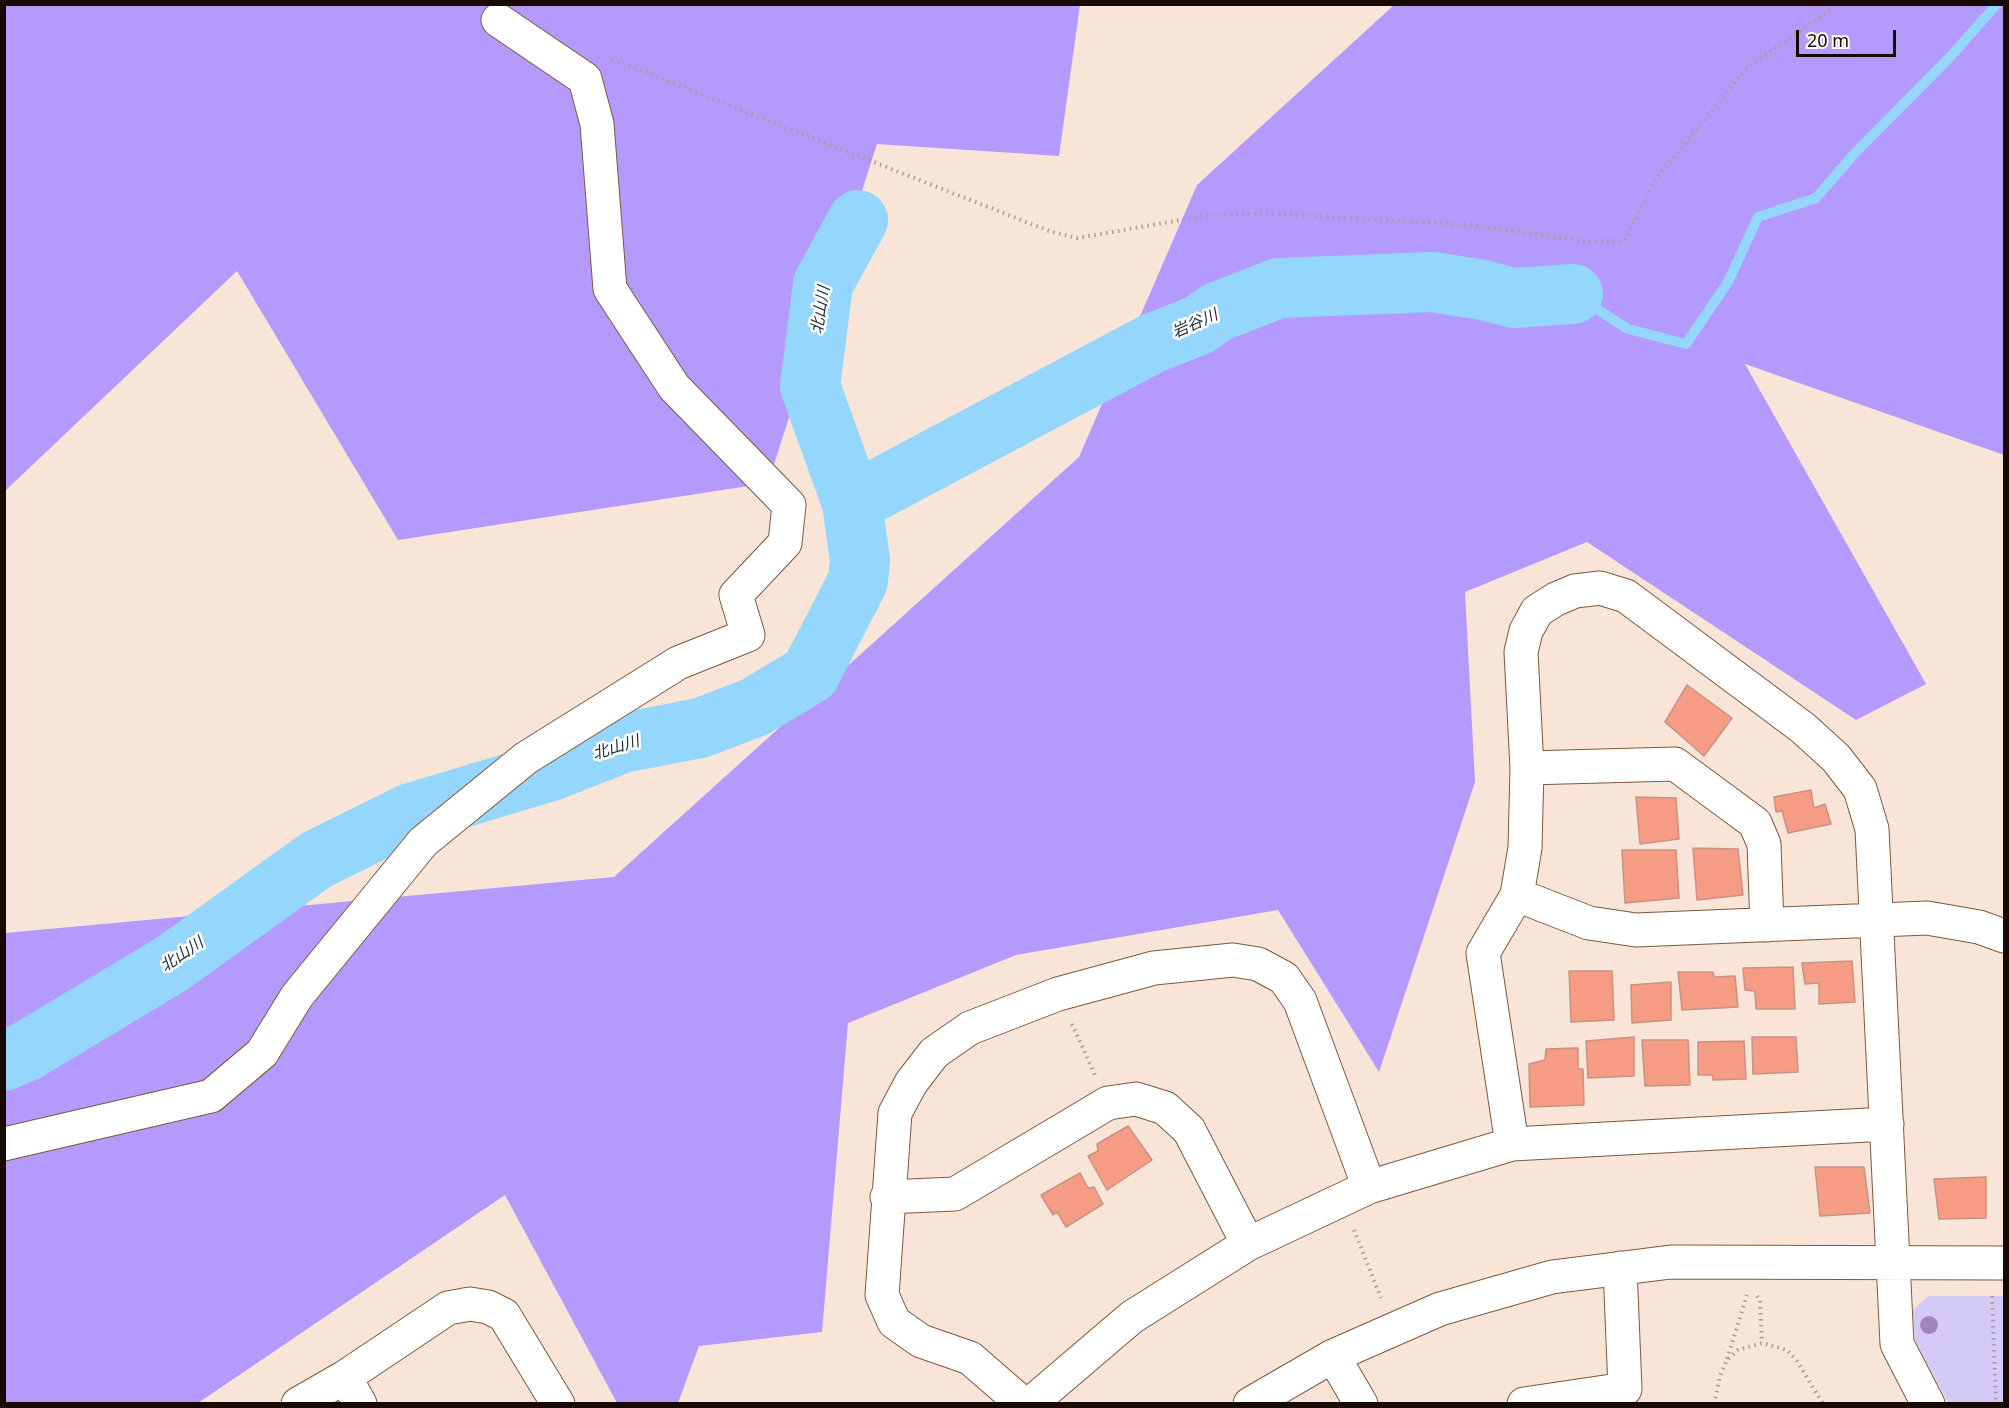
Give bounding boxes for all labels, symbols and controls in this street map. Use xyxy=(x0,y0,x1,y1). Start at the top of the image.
scale bar xyxy=(1799,18,1900,56)
text: 20 m xyxy=(1807,28,1849,52)
water label: 北山川 xyxy=(808,285,834,335)
water label: 岩谷川 xyxy=(1169,305,1221,343)
water label: 北山川 xyxy=(590,732,642,764)
water label: 北山川 xyxy=(157,934,207,976)

